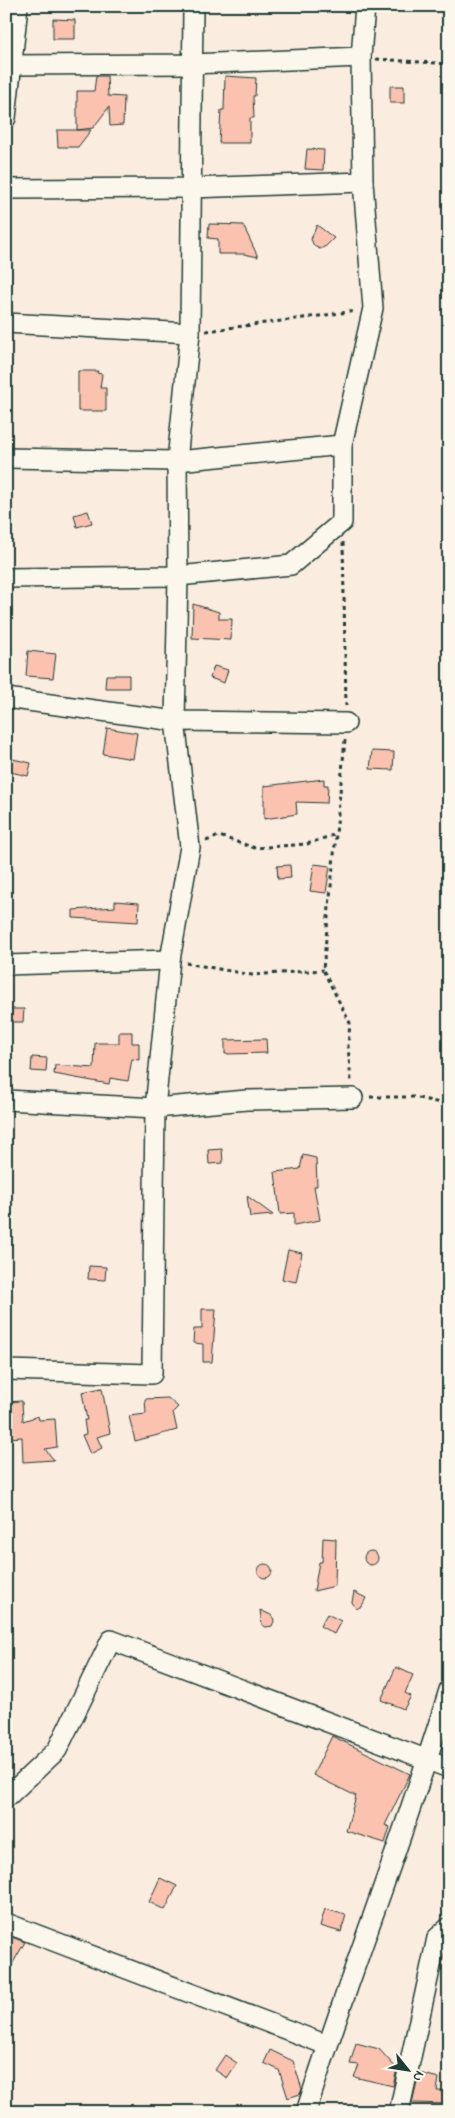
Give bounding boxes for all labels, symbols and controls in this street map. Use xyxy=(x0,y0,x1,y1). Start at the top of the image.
north arrow xyxy=(382,2046,432,2096)
text: N xyxy=(407,2066,429,2085)

